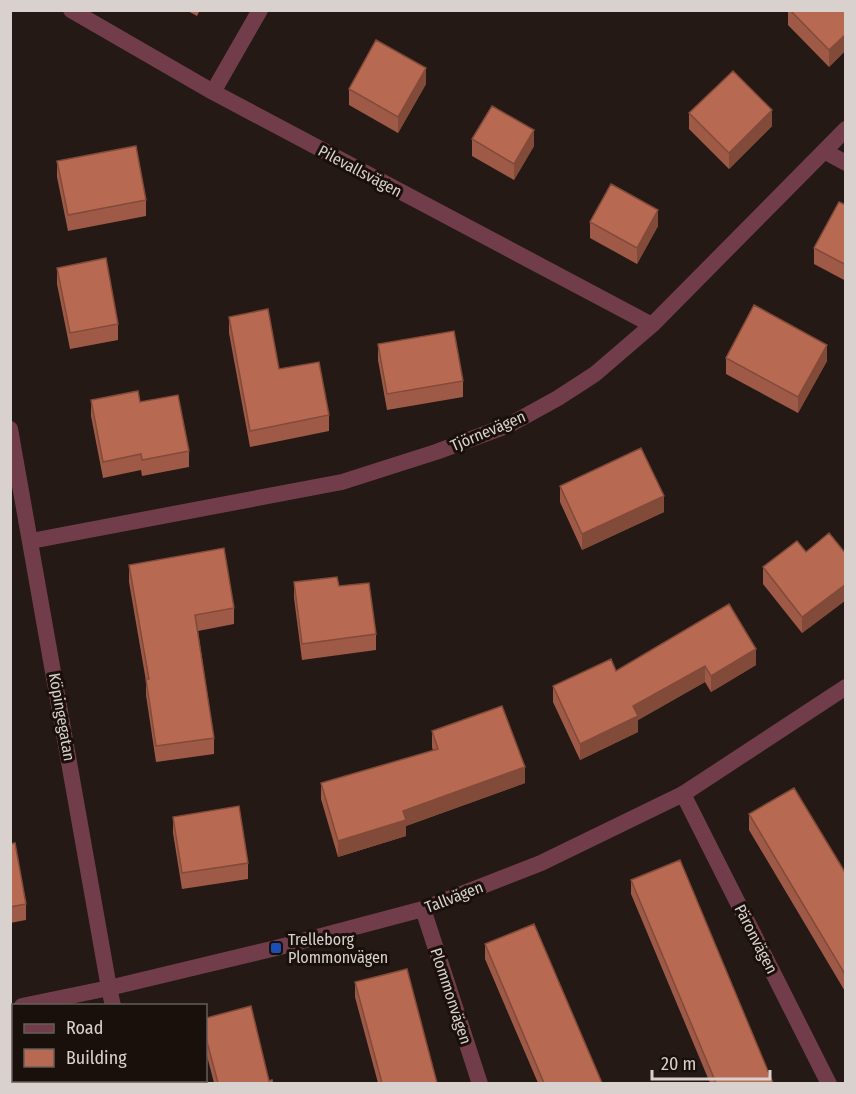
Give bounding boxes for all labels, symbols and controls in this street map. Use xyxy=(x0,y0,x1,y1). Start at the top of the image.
street label: Pilevallsvägen xyxy=(315,141,405,201)
street label: Tjörnevägen xyxy=(448,407,528,455)
street label: Köpingegatan xyxy=(45,671,79,763)
street label: Tallvägen xyxy=(422,877,486,917)
street label: Päronvägen xyxy=(730,901,782,977)
place label: Trelleborg Plommonvägen xyxy=(288,930,388,967)
marker: Trelleborg Plommonvägen xyxy=(269,941,283,955)
street label: Plommonvägen xyxy=(426,945,476,1047)
legend xyxy=(12,1004,207,1082)
text: Road xyxy=(66,1017,103,1039)
scale bar xyxy=(652,1043,770,1081)
text: Building xyxy=(66,1047,127,1069)
text: 20 m xyxy=(661,1053,696,1075)

